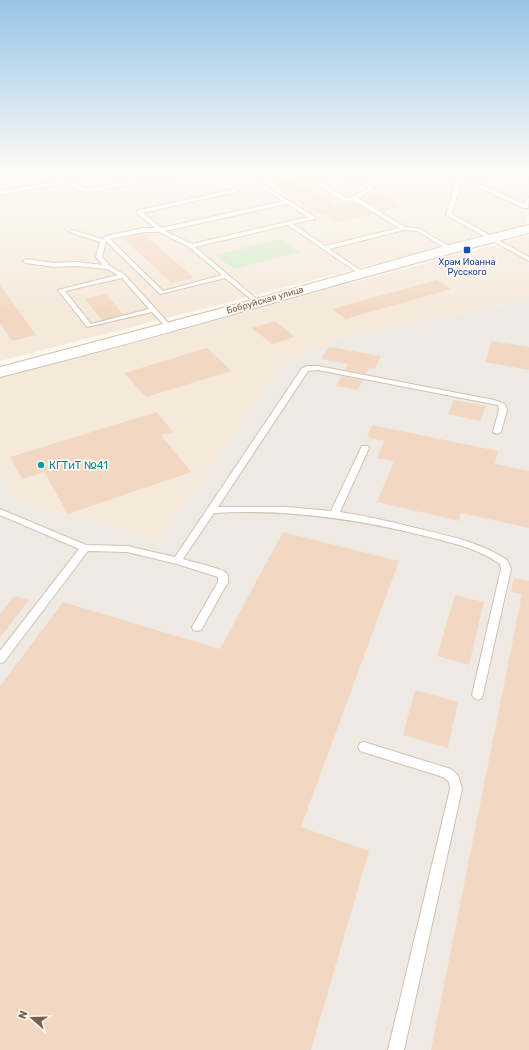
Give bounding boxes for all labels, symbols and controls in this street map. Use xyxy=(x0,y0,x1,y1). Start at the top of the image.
marker: Храм Иоанна Русского xyxy=(462,245,472,255)
place label: Храм Иоанна Русского xyxy=(438,257,496,277)
street label: Бобруйская улица xyxy=(225,284,305,316)
place label: КГТиТ №41 xyxy=(49,459,108,472)
marker: КГТиТ №41 xyxy=(36,460,46,470)
north arrow xyxy=(12,998,52,1038)
text: N xyxy=(16,1009,31,1021)

